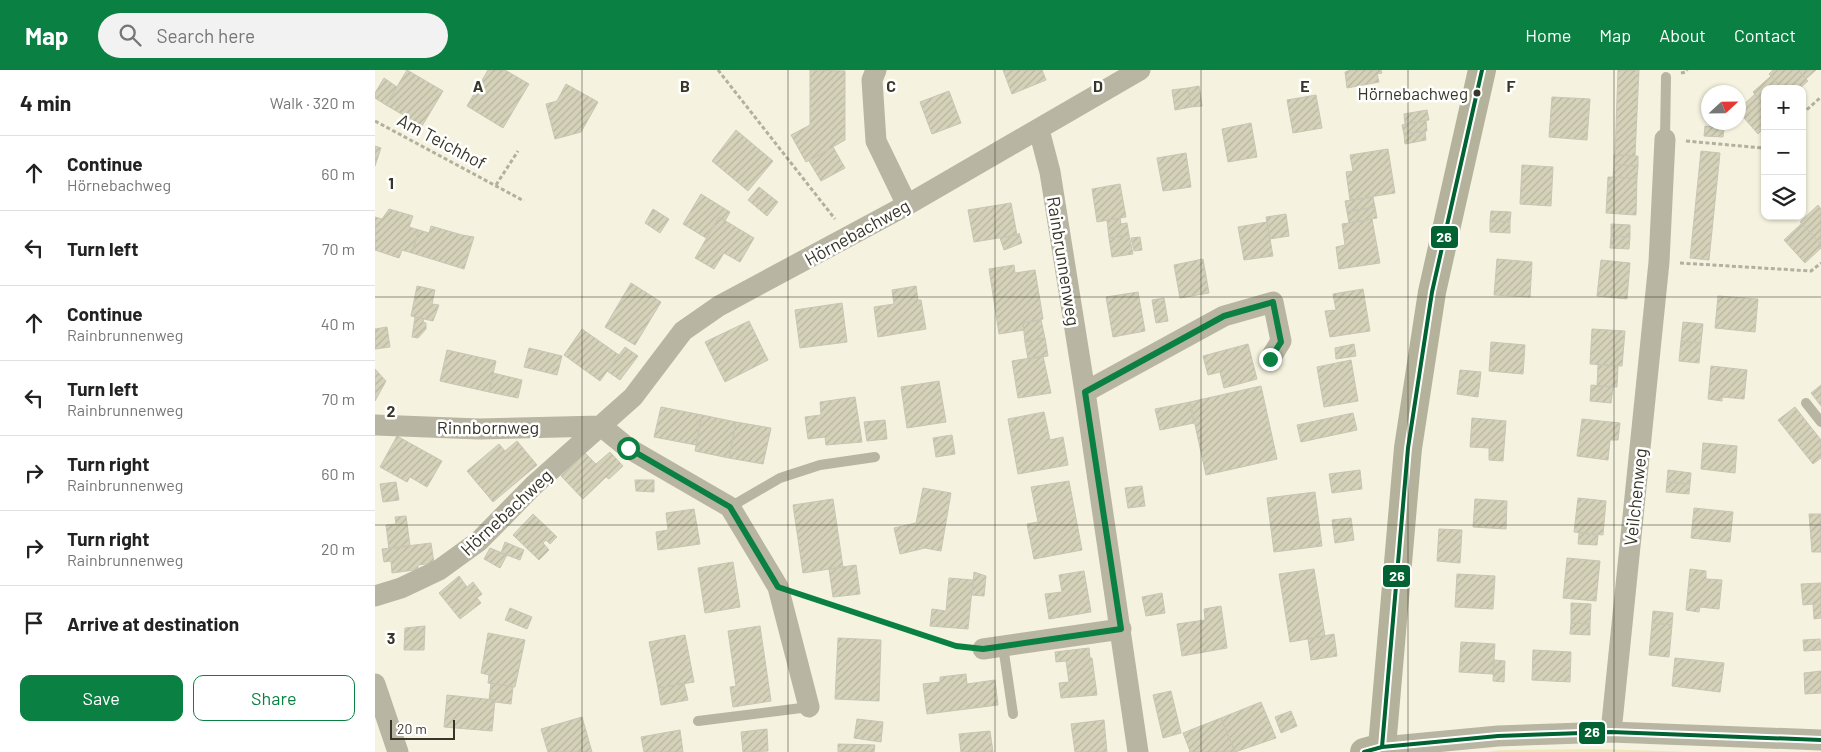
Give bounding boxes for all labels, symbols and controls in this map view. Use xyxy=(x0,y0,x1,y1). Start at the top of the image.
search box xyxy=(98,13,448,58)
text: Map xyxy=(25,21,68,50)
icon: search xyxy=(116,21,144,49)
text: Search here xyxy=(156,24,255,47)
text: Home xyxy=(1525,24,1571,46)
text: Map xyxy=(1599,24,1631,46)
text: About xyxy=(1659,24,1706,46)
text: Contact xyxy=(1734,24,1796,46)
text: A xyxy=(473,76,484,95)
text: B xyxy=(680,76,690,95)
text: C xyxy=(886,76,896,95)
text: D xyxy=(1093,76,1103,95)
text: E xyxy=(1300,76,1310,95)
text: F xyxy=(1507,76,1516,95)
place label: Hörnebachweg xyxy=(1358,83,1468,103)
north arrow xyxy=(1701,85,1746,130)
map controls xyxy=(1761,85,1806,220)
button: + xyxy=(1761,85,1806,130)
marker: Hörnebachweg xyxy=(1472,88,1482,98)
text: 4 min xyxy=(20,90,71,115)
text: Walk · 320 m xyxy=(270,93,355,112)
street label: Am Teichhof xyxy=(394,108,490,174)
button: − xyxy=(1761,130,1806,175)
text: Continue xyxy=(67,152,143,175)
icon: ahead xyxy=(20,159,48,187)
text: 60 m xyxy=(321,164,355,183)
text: 1 xyxy=(388,173,394,192)
text: Hörnebachweg xyxy=(67,175,171,194)
button: layers xyxy=(1761,175,1806,220)
street label: Hörnebachweg xyxy=(801,194,913,270)
street label: Rainbrunnenweg xyxy=(1043,195,1085,327)
line badge: 26 xyxy=(1430,225,1459,249)
text: 26 xyxy=(1436,228,1452,245)
icon: left xyxy=(20,234,48,262)
text: Turn left xyxy=(67,237,138,260)
text: 70 m xyxy=(322,239,355,258)
text: Continue xyxy=(67,302,143,325)
icon: ahead xyxy=(20,309,48,337)
text: 40 m xyxy=(321,314,355,333)
text: Rainbrunnenweg xyxy=(67,325,183,344)
route end xyxy=(1259,348,1282,371)
text: Turn left xyxy=(67,377,138,400)
icon: left xyxy=(20,384,48,412)
text: 70 m xyxy=(322,389,355,408)
text: Rainbrunnenweg xyxy=(67,400,183,419)
text: 2 xyxy=(387,401,396,420)
street label: Rinnbornweg xyxy=(437,416,539,438)
route start xyxy=(617,437,640,460)
street label: Veilchenweg xyxy=(1619,447,1651,547)
text: Turn right xyxy=(67,452,149,475)
icon: right xyxy=(20,459,48,487)
text: 60 m xyxy=(321,464,355,483)
street label: Hörnebachweg xyxy=(456,464,556,560)
text: Rainbrunnenweg xyxy=(67,475,183,494)
text: Turn right xyxy=(67,527,149,550)
icon: right xyxy=(20,534,48,562)
text: 20 m xyxy=(321,539,355,558)
text: Rainbrunnenweg xyxy=(67,550,183,569)
line badge: 26 xyxy=(1382,564,1411,588)
text: 26 xyxy=(1389,567,1405,584)
icon: arrive xyxy=(20,609,48,637)
text: Arrive at destination xyxy=(67,612,239,635)
text: 3 xyxy=(387,628,395,647)
button: Save xyxy=(20,675,183,721)
button: Share xyxy=(193,675,355,721)
scale bar xyxy=(390,717,455,740)
text: 20 m xyxy=(397,720,427,737)
line badge: 26 xyxy=(1578,721,1606,745)
text: 26 xyxy=(1584,723,1600,740)

